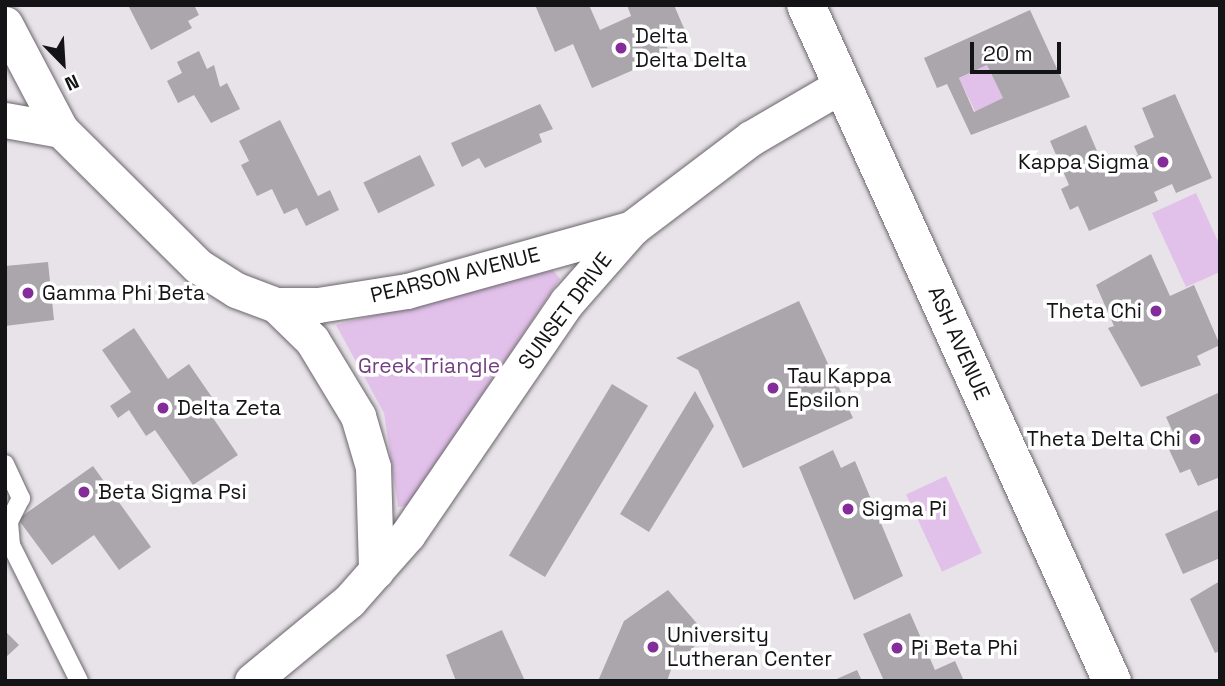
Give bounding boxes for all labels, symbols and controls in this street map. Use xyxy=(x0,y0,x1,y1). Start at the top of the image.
place label: Delta Delta Delta xyxy=(635,23,747,73)
north arrow xyxy=(28,28,98,98)
scale bar xyxy=(973,28,1064,72)
marker: Delta Delta Delta xyxy=(613,40,629,56)
text: 20 m xyxy=(983,40,1033,67)
text: N xyxy=(61,69,83,97)
place label: Kappa Sigma xyxy=(1018,149,1149,175)
marker: Kappa Sigma xyxy=(1155,154,1171,170)
street label: PEARSON AVENUE xyxy=(368,242,542,308)
street label: SUNSET DRIVE xyxy=(513,247,617,375)
place label: Gamma Phi Beta xyxy=(42,280,205,306)
street label: ASH AVENUE xyxy=(923,282,995,404)
marker: Gamma Phi Beta xyxy=(20,285,36,301)
place label: Theta Chi xyxy=(1046,298,1142,324)
marker: Theta Chi xyxy=(1148,303,1164,319)
park label: Greek Triangle xyxy=(358,353,500,379)
place label: Tau Kappa Epsilon xyxy=(787,363,892,413)
marker: Tau Kappa Epsilon xyxy=(765,380,781,396)
place label: Delta Zeta xyxy=(177,395,281,421)
marker: Delta Zeta xyxy=(155,400,171,416)
place label: Theta Delta Chi xyxy=(1027,426,1181,452)
marker: Theta Delta Chi xyxy=(1187,431,1203,447)
place label: Beta Sigma Psi xyxy=(98,479,247,505)
marker: Beta Sigma Psi xyxy=(76,484,92,500)
place label: Sigma Pi xyxy=(862,496,947,522)
marker: Sigma Pi xyxy=(840,501,856,517)
place label: University Lutheran Center xyxy=(667,622,832,672)
place label: Pi Beta Phi xyxy=(911,635,1018,661)
marker: University Lutheran Center xyxy=(645,639,661,655)
marker: Pi Beta Phi xyxy=(889,640,905,656)

